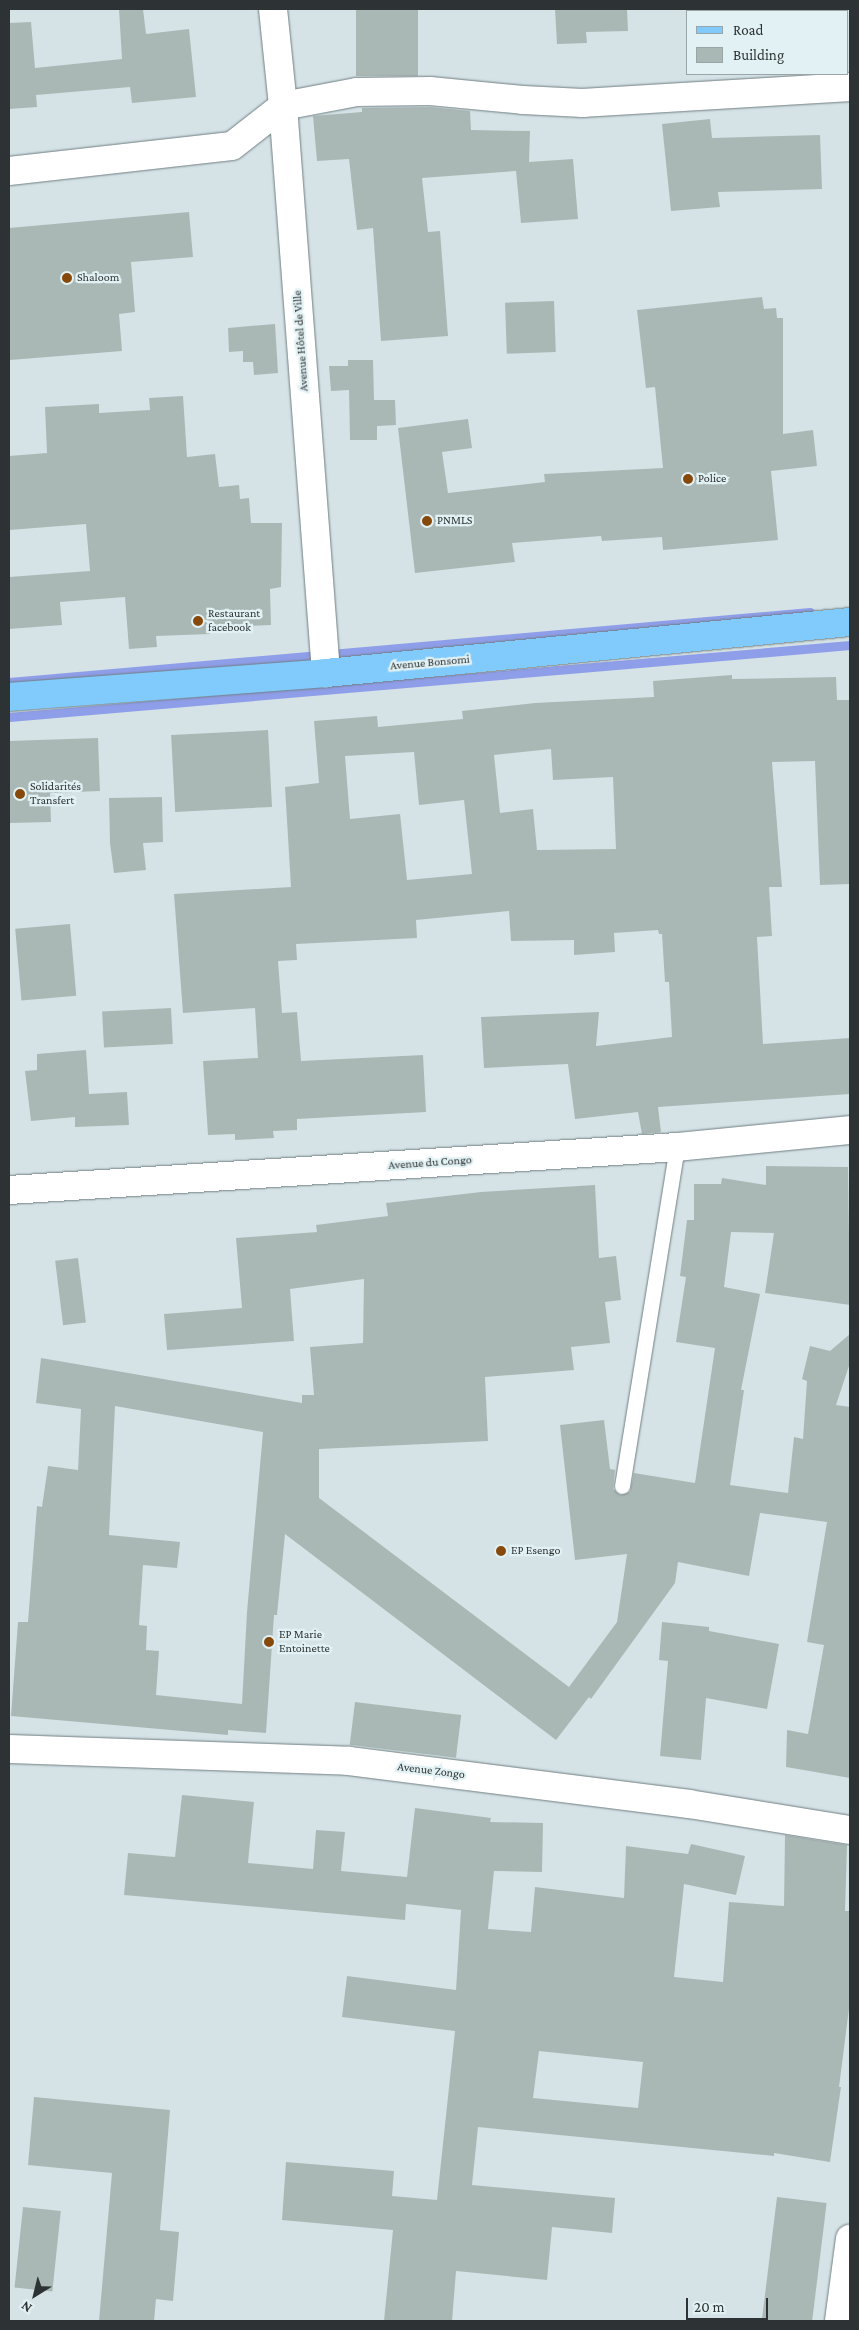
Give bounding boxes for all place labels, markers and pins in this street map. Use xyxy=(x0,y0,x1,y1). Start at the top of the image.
place label: Shaloom xyxy=(77,271,119,285)
marker: Shaloom xyxy=(61,272,73,284)
place label: Police xyxy=(698,472,726,486)
marker: Police xyxy=(682,473,694,485)
place label: PNMLS xyxy=(437,514,472,528)
marker: PNMLS xyxy=(421,515,433,527)
place label: Restaurant facebook xyxy=(208,607,260,635)
marker: Restaurant facebook xyxy=(192,615,204,627)
place label: Solidarités Transfert xyxy=(30,780,81,808)
marker: Solidarités Transfert xyxy=(14,788,26,800)
place label: EP Esengo xyxy=(511,1544,560,1558)
marker: EP Esengo xyxy=(495,1545,507,1557)
place label: EP Marie Entoinette xyxy=(279,1628,330,1656)
marker: EP Marie Entoinette xyxy=(263,1636,275,1648)

